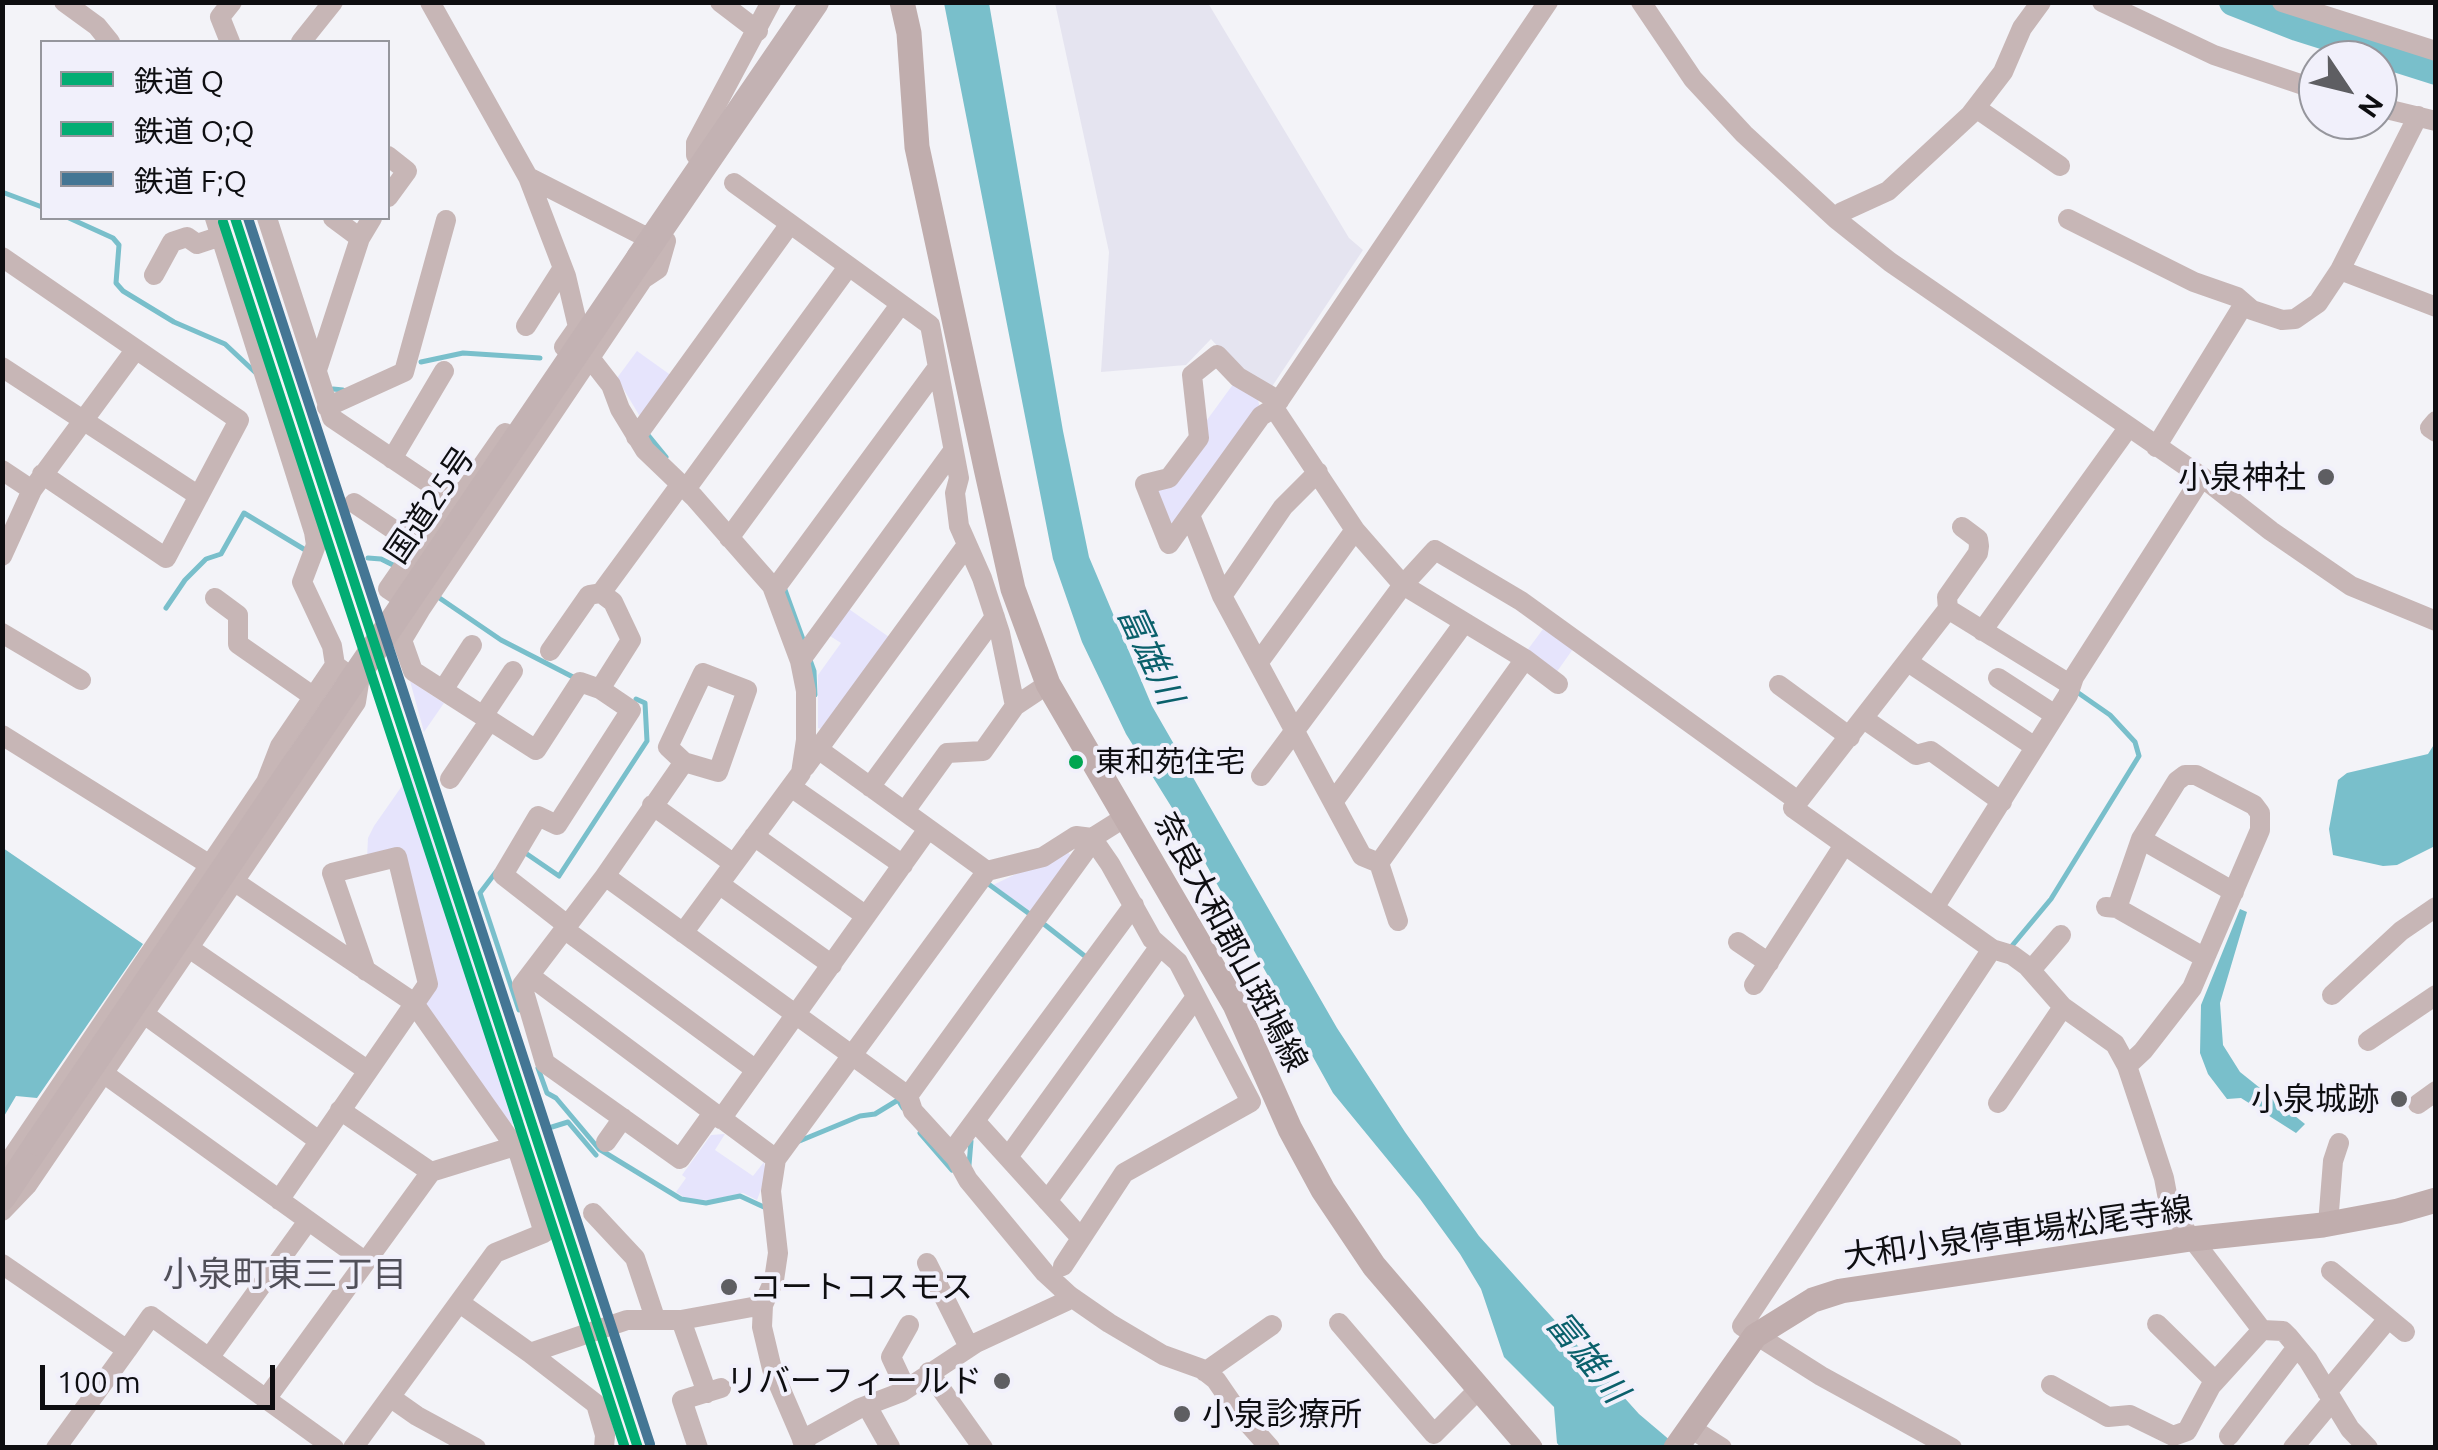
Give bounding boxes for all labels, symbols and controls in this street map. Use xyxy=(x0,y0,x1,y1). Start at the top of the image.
legend xyxy=(40,40,390,220)
north arrow xyxy=(2298,40,2398,140)
text: 鉄道 Q xyxy=(134,64,224,98)
text: N xyxy=(2353,89,2390,124)
text: 鉄道 O;Q xyxy=(134,114,255,148)
text: 鉄道 F;Q xyxy=(134,164,247,198)
street label: 国道25号 xyxy=(377,440,483,570)
place label: 小泉神社 xyxy=(2178,458,2306,496)
marker: 小泉神社 xyxy=(2315,466,2337,488)
water label: 富雄川 xyxy=(1109,599,1191,711)
place label: 東和苑住宅 xyxy=(1095,744,1245,780)
marker: 東和苑住宅 xyxy=(1066,752,1086,772)
street label: 奈良大和郡山斑鳩線 xyxy=(1146,806,1316,1078)
place label: 小泉城跡 xyxy=(2251,1080,2379,1118)
marker: 小泉城跡 xyxy=(2388,1088,2410,1110)
street label: 大和小泉停車場松尾寺線 xyxy=(1841,1189,2195,1277)
district label: 小泉町東三丁目 xyxy=(163,1253,407,1295)
place label: コートコスモス xyxy=(749,1268,973,1306)
marker: コートコスモス xyxy=(718,1276,740,1298)
water label: 富雄川 xyxy=(1538,1303,1636,1411)
scale bar xyxy=(45,1345,280,1407)
place label: リバーフィールド xyxy=(726,1362,982,1400)
text: 100 m xyxy=(57,1365,141,1399)
marker: リバーフィールド xyxy=(991,1370,1013,1392)
place label: 小泉診療所 xyxy=(1202,1395,1362,1433)
marker: 小泉診療所 xyxy=(1171,1403,1193,1425)

